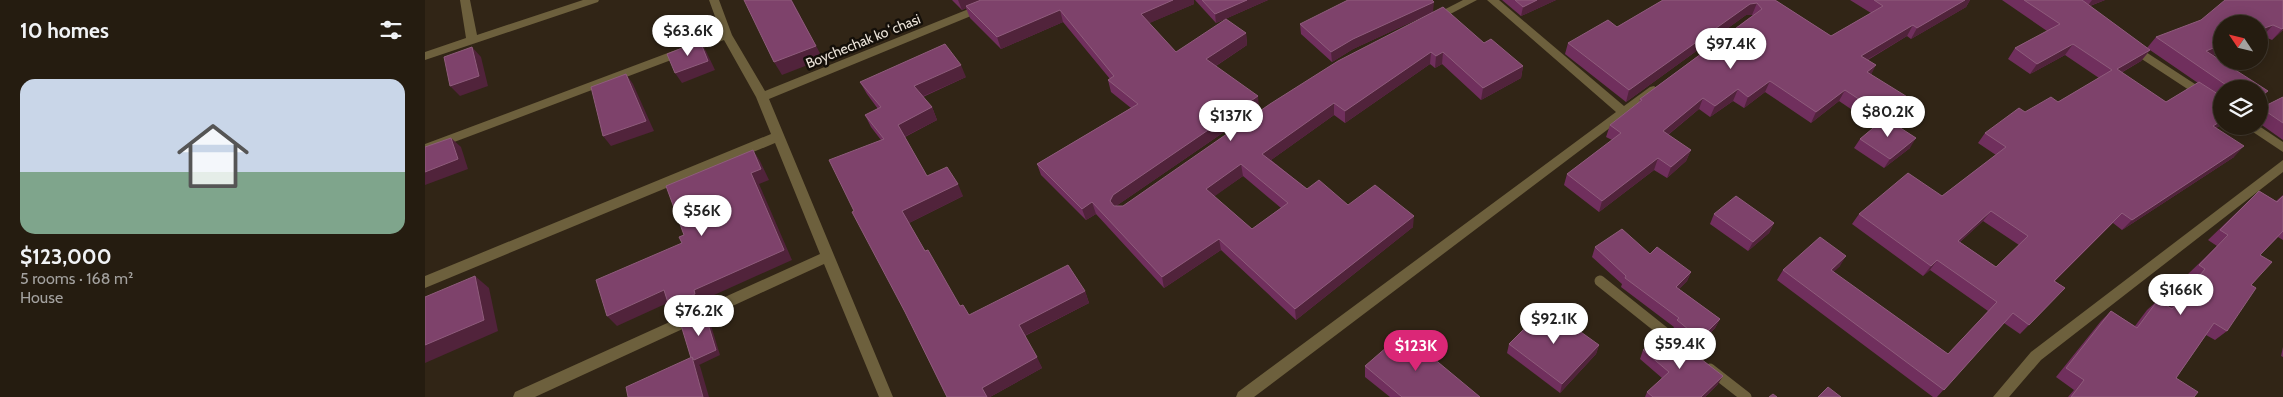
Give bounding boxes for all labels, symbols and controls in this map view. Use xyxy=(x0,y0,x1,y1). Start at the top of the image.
street label: Boychechak koʻchasi xyxy=(803,10,923,72)
pin: $63.6K xyxy=(647,15,729,57)
north arrow xyxy=(2213,15,2267,70)
map controls xyxy=(2213,15,2268,135)
icon: filters xyxy=(377,16,405,44)
text: 10 homes xyxy=(20,18,109,43)
text: $63.6K xyxy=(663,21,713,40)
pin: $97.4K xyxy=(1690,28,1772,70)
text: $97.4K xyxy=(1706,34,1756,53)
button: layers xyxy=(2213,80,2268,135)
pin: $80.2K xyxy=(1847,96,1929,138)
pin: $137K xyxy=(1196,100,1266,142)
text: $80.2K xyxy=(1862,102,1914,121)
text: $137K xyxy=(1210,106,1252,125)
icon: home xyxy=(168,111,258,201)
pin: $56K xyxy=(672,194,732,237)
text: $56K xyxy=(684,201,720,220)
text: $123,000 xyxy=(20,244,112,269)
text: 5 rooms · 168 m² xyxy=(20,269,133,288)
pin: $166K xyxy=(2146,274,2216,316)
text: $166K xyxy=(2159,280,2203,299)
text: House xyxy=(20,288,63,307)
pin: $76.2K xyxy=(658,294,740,337)
text: $76.2K xyxy=(675,301,723,320)
pin: $92.1K xyxy=(1513,302,1595,345)
text: $92.1K xyxy=(1531,309,1577,328)
pin: $59.4K xyxy=(1639,328,1721,370)
pin: $123K xyxy=(1381,330,1451,372)
text: $59.4K xyxy=(1655,334,1705,353)
text: $123K xyxy=(1395,336,1437,355)

